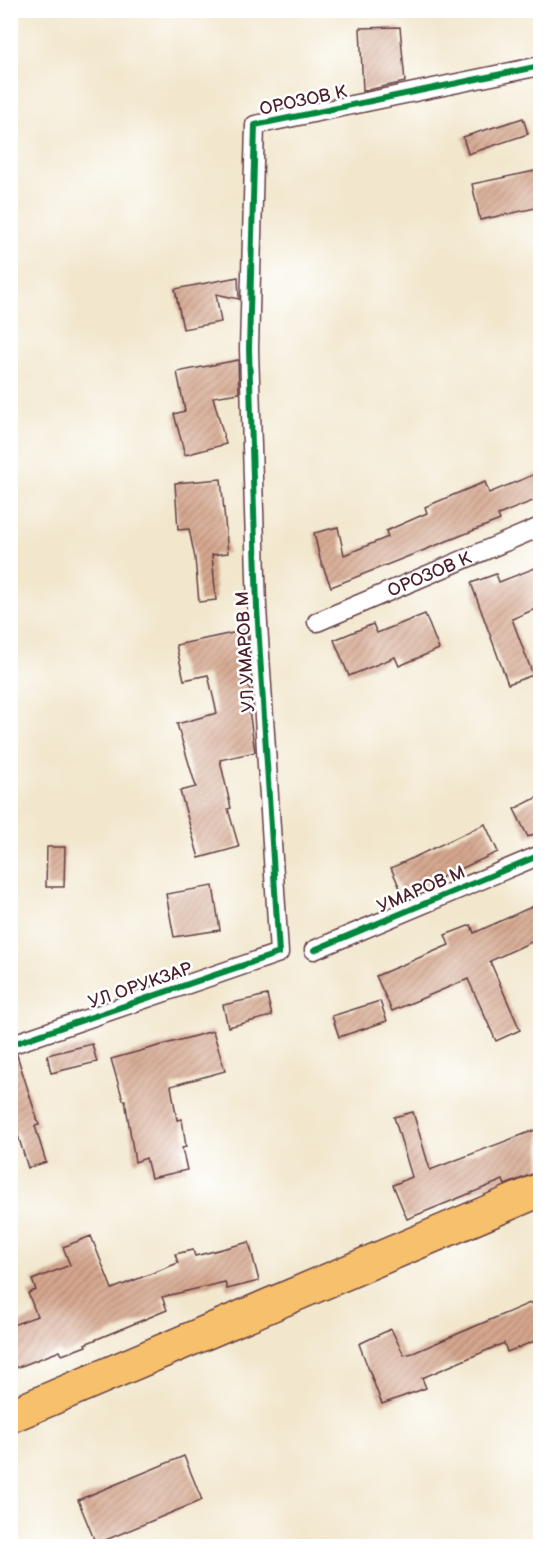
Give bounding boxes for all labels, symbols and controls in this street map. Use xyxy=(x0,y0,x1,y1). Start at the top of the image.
street label: ОРОЗОВ К xyxy=(258,81,349,120)
street label: ОРОЗОВ К xyxy=(384,547,475,602)
street label: УЛ УМАРОВ М xyxy=(232,591,259,713)
street label: УМАРОВ М xyxy=(374,862,468,917)
street label: УЛ ОРУКЗАР xyxy=(85,958,195,1013)

